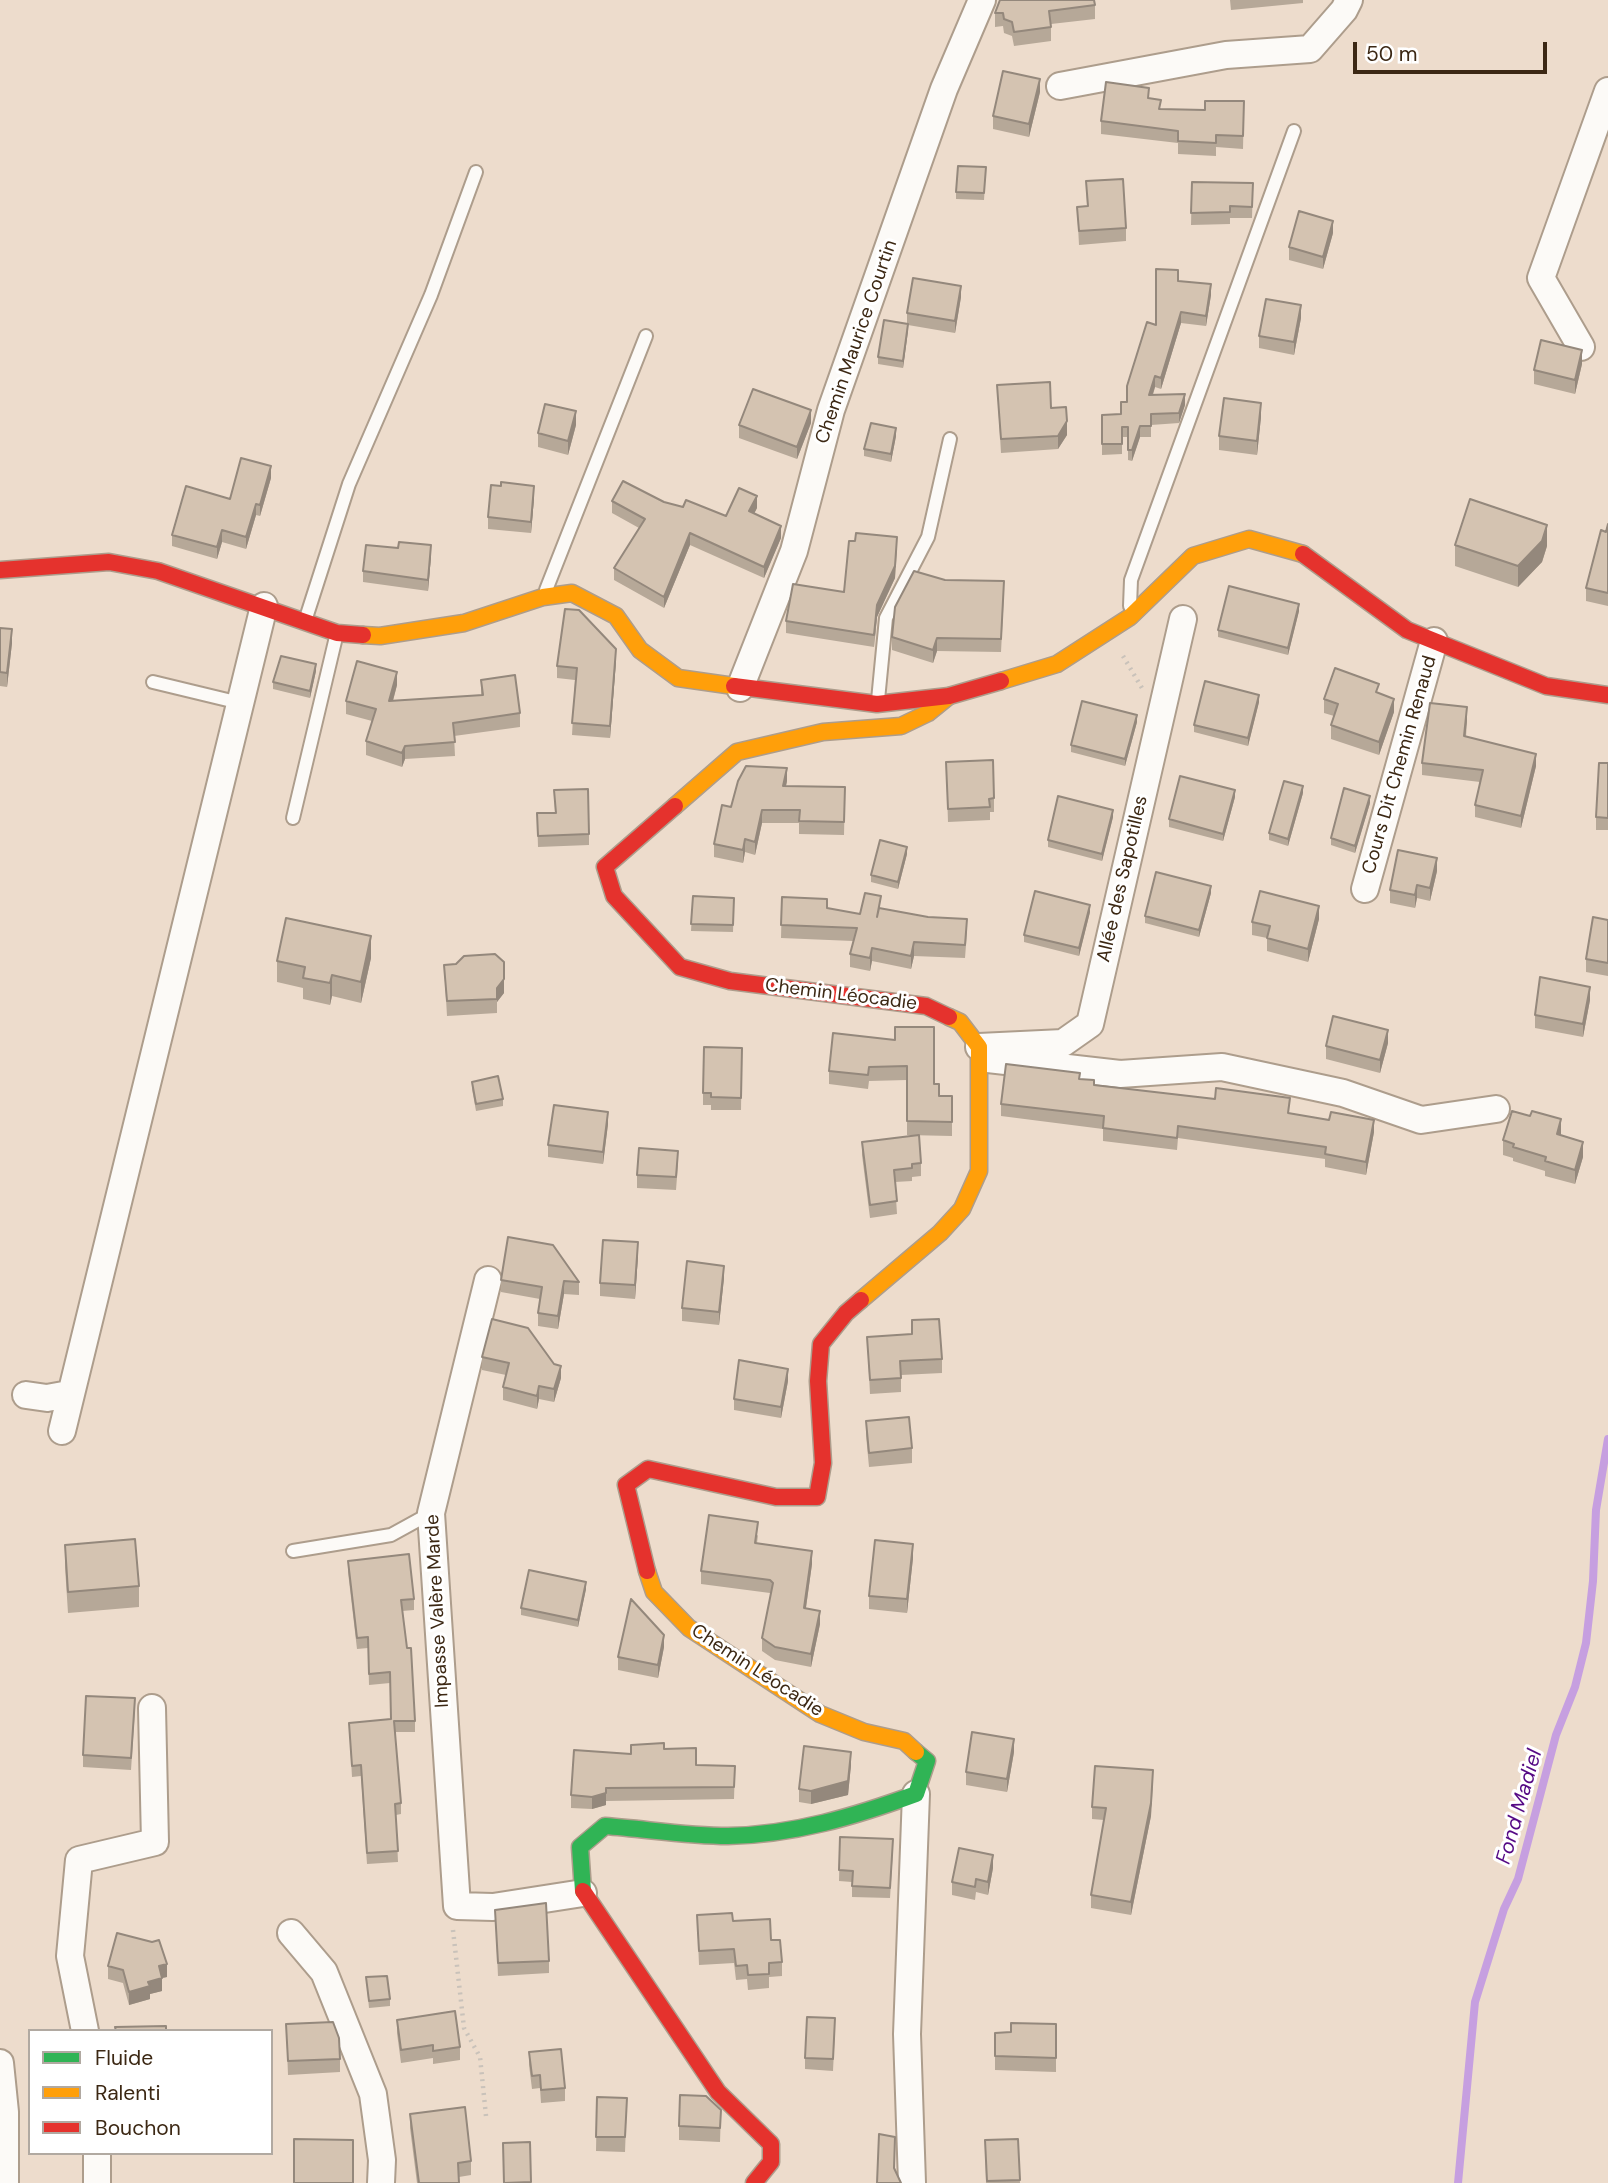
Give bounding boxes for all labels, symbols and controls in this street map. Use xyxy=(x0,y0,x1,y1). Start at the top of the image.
scale bar xyxy=(1356,28,1550,72)
text: 50 m xyxy=(1366,40,1417,68)
street label: Chemin Maurice Courtin xyxy=(811,237,903,447)
street label: Cours Dit Chemin Renaud xyxy=(1358,653,1442,877)
street label: Allée des Sapotilles xyxy=(1093,794,1153,964)
street label: Chemin Léocadie xyxy=(764,974,918,1016)
street label: Impasse Valère Marde xyxy=(422,1514,454,1708)
street label: Chemin Léocadie xyxy=(687,1620,827,1722)
water label: Fond Madiel xyxy=(1492,1747,1548,1867)
legend xyxy=(28,2029,273,2155)
text: Fluide xyxy=(95,2044,153,2072)
text: Ralenti xyxy=(95,2079,161,2107)
text: Bouchon xyxy=(95,2114,181,2142)

